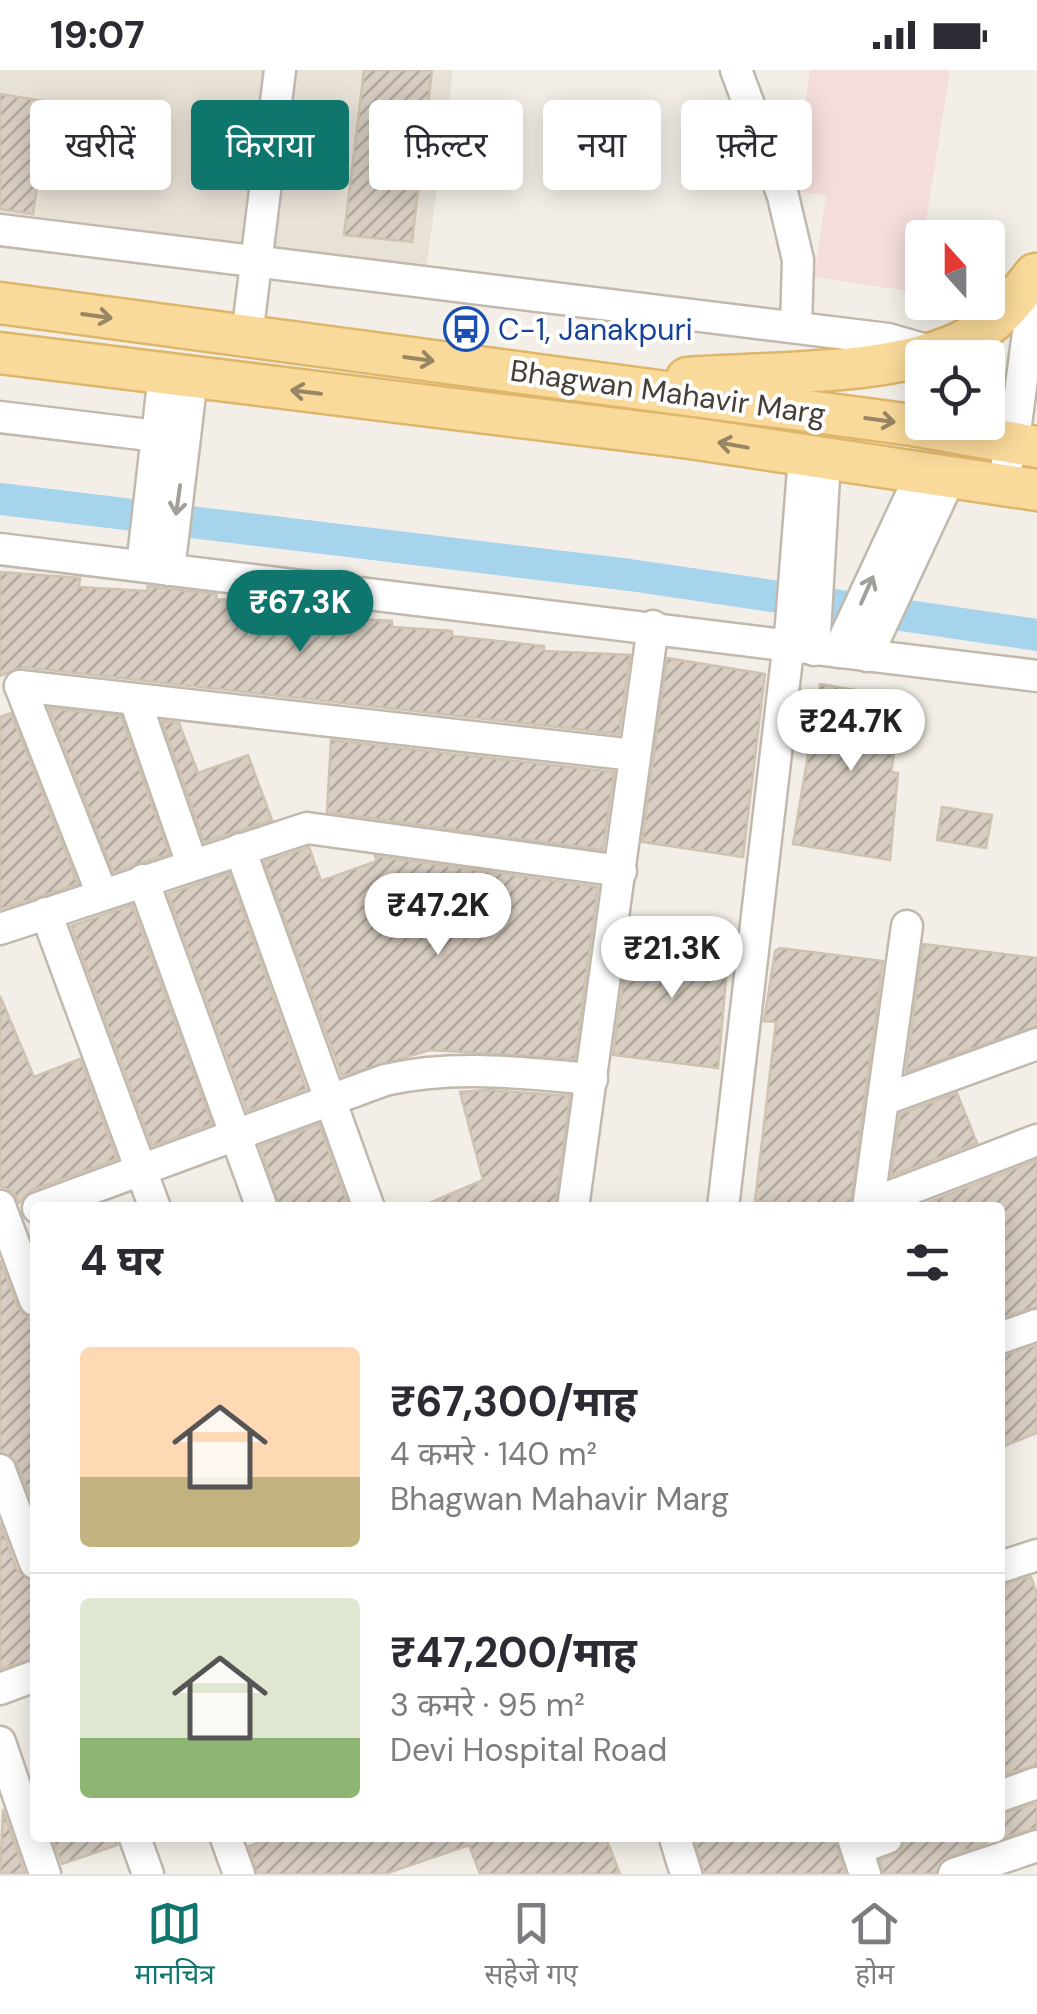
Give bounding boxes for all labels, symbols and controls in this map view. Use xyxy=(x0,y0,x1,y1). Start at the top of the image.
text: 19:07 xyxy=(50,10,145,60)
chip: खरीदें xyxy=(30,100,171,190)
chip: किराया xyxy=(191,100,349,190)
chip: फ़िल्टर xyxy=(369,100,523,190)
chip: नया xyxy=(543,100,661,190)
chip: फ़्लैट xyxy=(681,100,812,190)
north arrow xyxy=(905,220,1005,320)
map controls xyxy=(905,220,1005,440)
bus stop icon: C-1, Janakpuri xyxy=(443,306,489,352)
one-way arrow xyxy=(80,308,112,326)
place label: C-1, Janakpuri xyxy=(498,310,693,349)
button: locate xyxy=(905,340,1005,440)
one-way arrow xyxy=(402,350,434,369)
street label: Bhagwan Mahavir Marg xyxy=(508,351,828,433)
one-way arrow xyxy=(291,382,323,401)
one-way arrow xyxy=(863,412,895,430)
one-way arrow xyxy=(717,436,750,454)
one-way arrow xyxy=(169,483,187,515)
pin: ₹67.3K xyxy=(219,570,381,655)
one-way arrow xyxy=(859,576,878,606)
text: ₹67.3K xyxy=(248,581,352,623)
pin: ₹24.7K xyxy=(770,689,932,774)
text: ₹24.7K xyxy=(799,700,903,742)
pin: ₹47.2K xyxy=(357,873,519,958)
text: ₹47.2K xyxy=(386,884,490,926)
pin: ₹21.3K xyxy=(591,916,753,1001)
text: ₹21.3K xyxy=(623,927,721,969)
text: 4 घर xyxy=(80,1233,163,1288)
icon: filters xyxy=(900,1235,955,1290)
text: ₹67,300/माह xyxy=(390,1374,637,1429)
icon: home xyxy=(160,1387,280,1507)
text: 4 कमरे · 140 m² xyxy=(390,1433,597,1475)
text: Bhagwan Mahavir Marg xyxy=(390,1478,729,1520)
text: ₹47,200/माह xyxy=(390,1625,637,1680)
icon: home xyxy=(160,1638,280,1758)
text: 3 कमरे · 95 m² xyxy=(390,1684,585,1726)
text: Devi Hospital Road xyxy=(390,1729,667,1771)
tab: मानचित्र xyxy=(135,1896,215,1995)
tab: सहेजे गए xyxy=(484,1896,578,1995)
tab: होम xyxy=(847,1896,902,1995)

